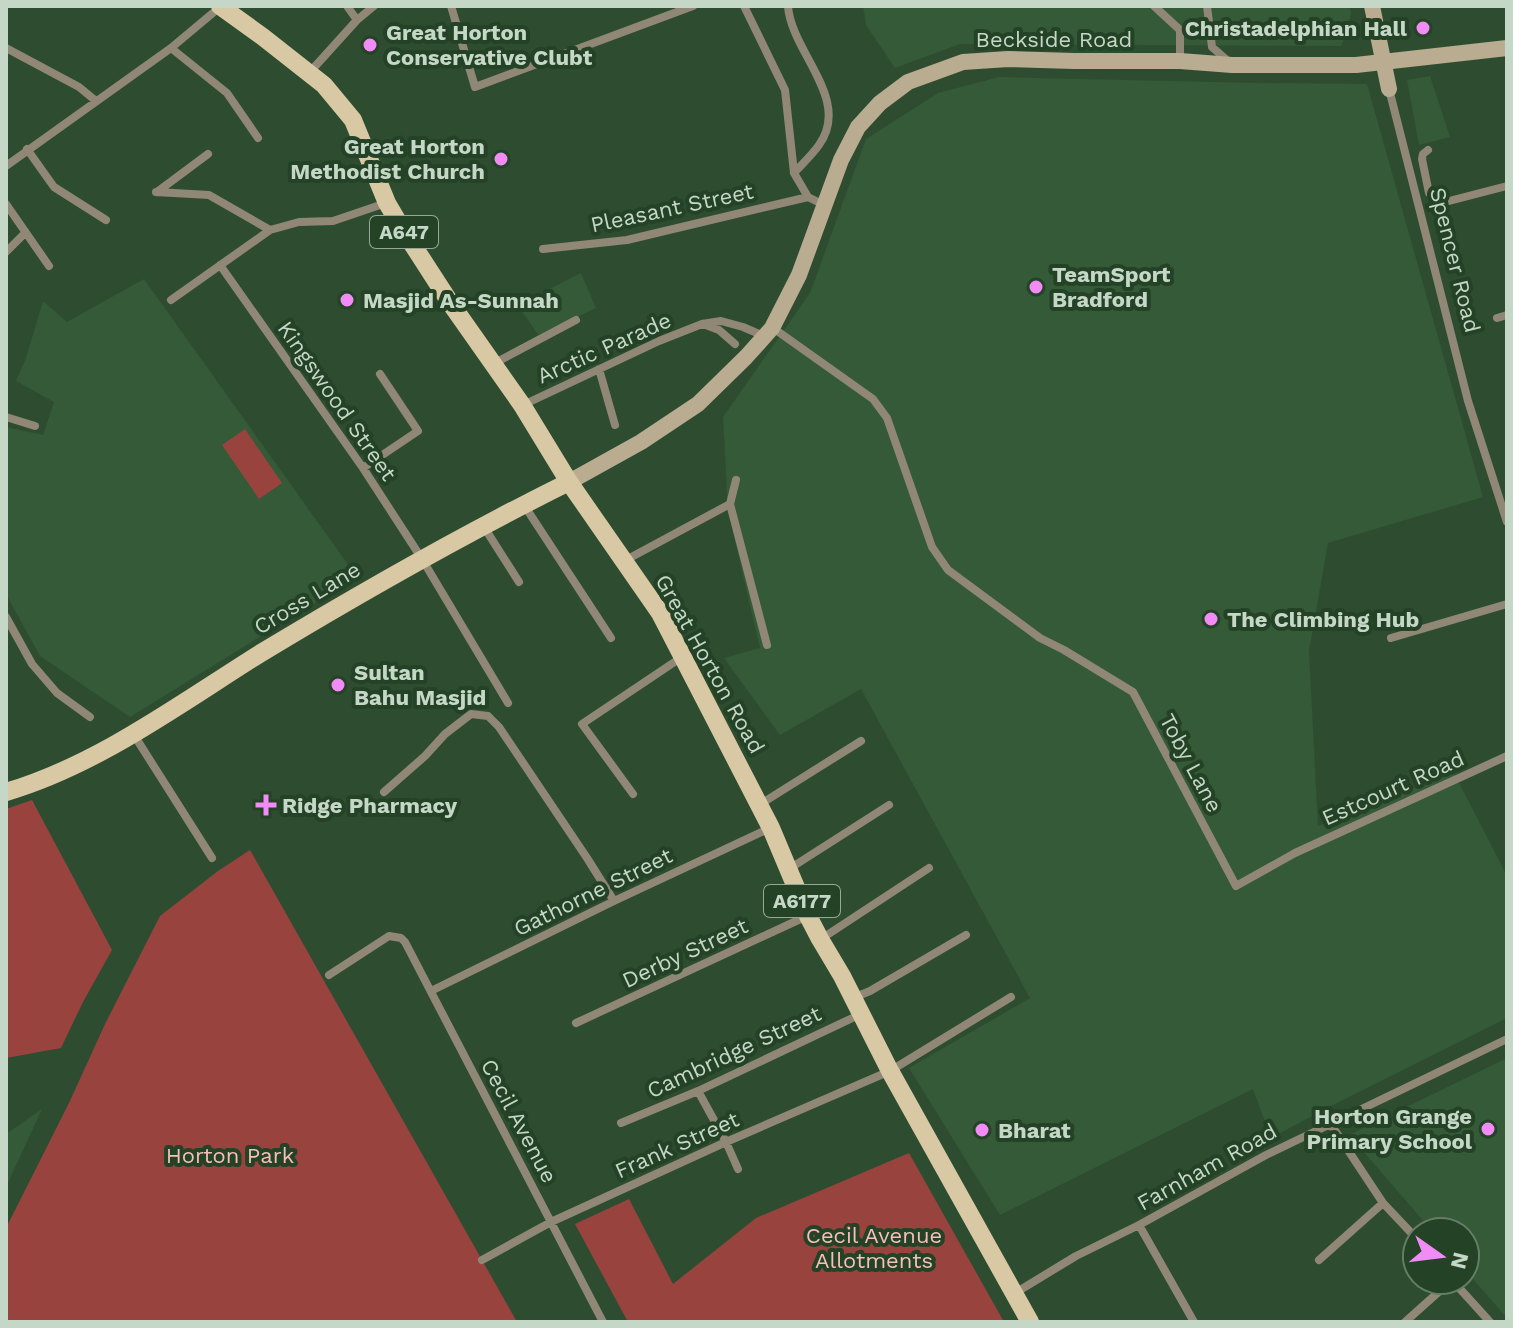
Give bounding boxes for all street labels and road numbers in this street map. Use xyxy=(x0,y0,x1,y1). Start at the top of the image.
street label: Beckside Road xyxy=(976,27,1132,52)
street label: Pleasant Street xyxy=(588,179,756,237)
street label: Spencer Road xyxy=(1425,185,1485,335)
road number: A647 xyxy=(370,216,438,248)
street label: Arctic Parade xyxy=(533,307,675,389)
street label: Kingswood Street xyxy=(273,317,401,485)
street label: Cross Lane xyxy=(249,557,365,639)
street label: Great Horton Road xyxy=(650,570,770,758)
street label: Toby Lane xyxy=(1155,710,1227,816)
street label: Estcourt Road xyxy=(1318,746,1468,830)
street label: Gathorne Street xyxy=(510,843,676,941)
road number: A6177 xyxy=(764,885,840,917)
street label: Derby Street xyxy=(618,913,752,993)
street label: Cambridge Street xyxy=(643,1001,825,1103)
street label: Cecil Avenue xyxy=(476,1055,562,1187)
street label: Frank Street xyxy=(611,1107,743,1183)
street label: Farnham Road xyxy=(1133,1118,1281,1216)

